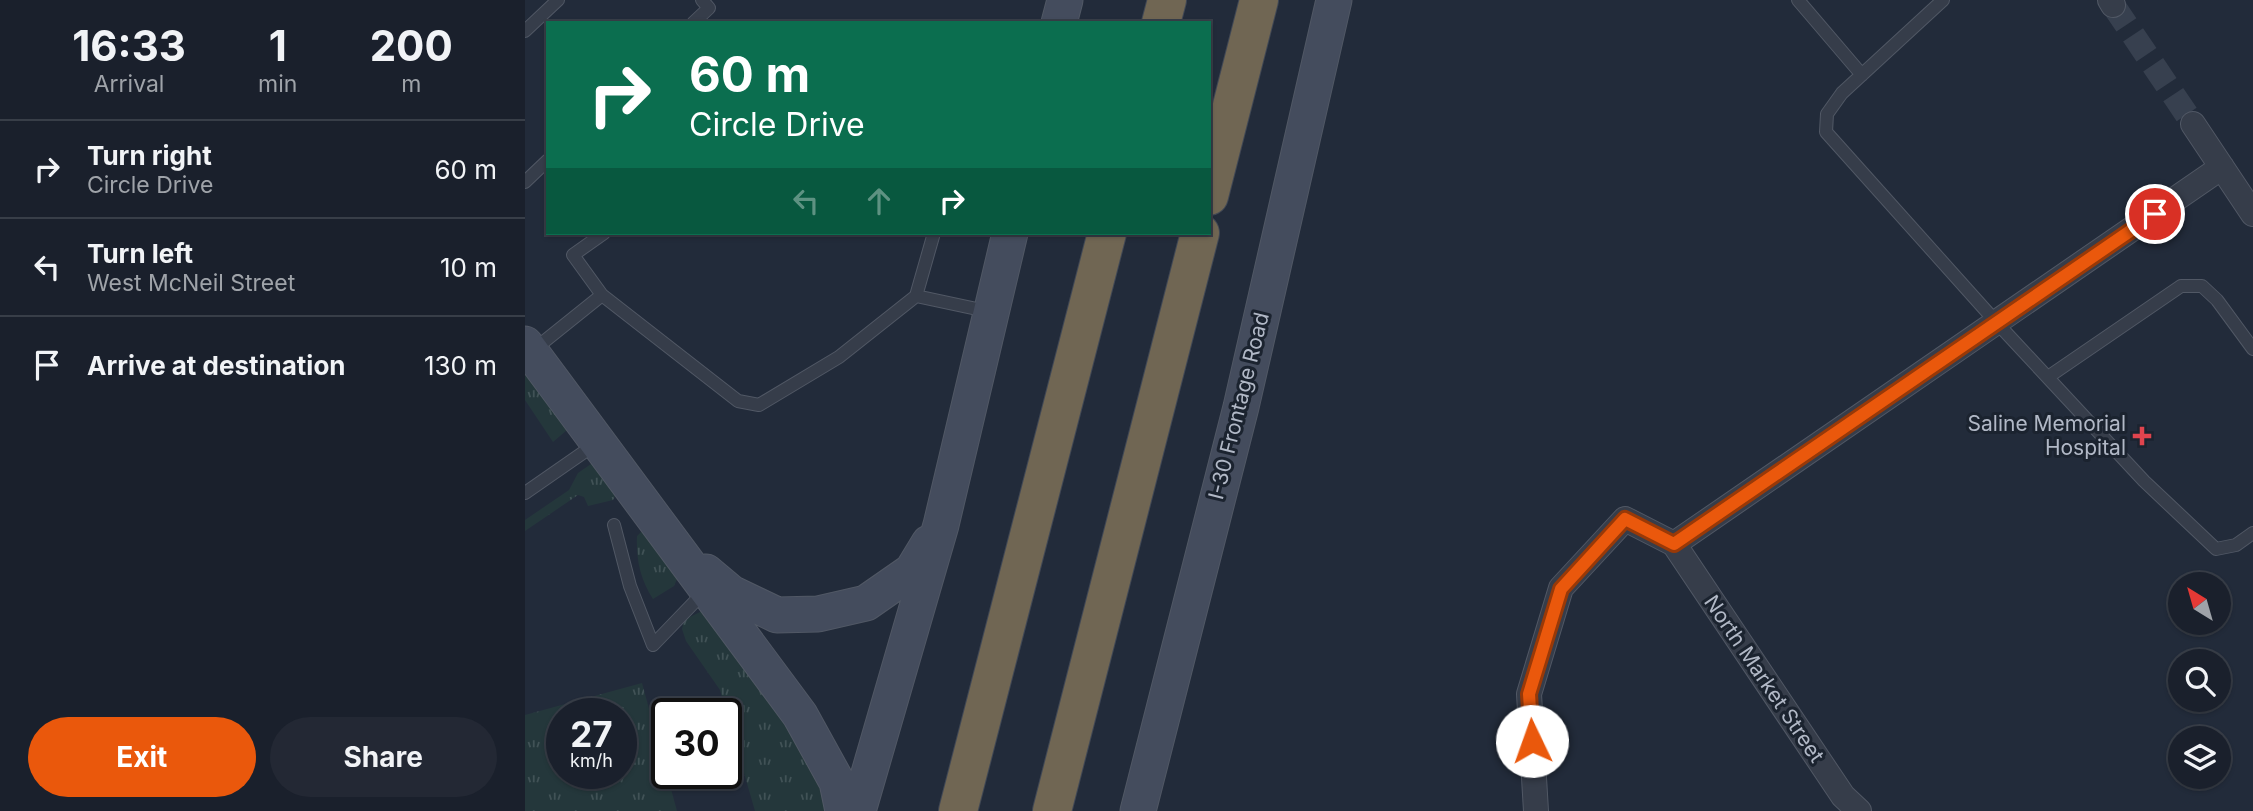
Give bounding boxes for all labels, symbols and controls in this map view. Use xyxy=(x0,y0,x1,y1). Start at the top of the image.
text: 16:33 xyxy=(72,20,186,71)
text: 1 xyxy=(269,20,287,71)
text: 200 xyxy=(370,20,453,71)
text: 60 m xyxy=(689,45,810,104)
icon: right xyxy=(574,49,665,140)
text: Arrival xyxy=(94,70,164,98)
text: min xyxy=(258,70,297,98)
text: m xyxy=(401,70,421,98)
text: Circle Drive xyxy=(689,105,865,144)
text: Turn right xyxy=(87,140,212,171)
icon: right xyxy=(28,150,66,188)
text: 60 m xyxy=(434,154,497,185)
text: Circle Drive xyxy=(87,171,213,199)
icon: left xyxy=(787,182,825,220)
icon: ahead xyxy=(860,182,898,220)
icon: right xyxy=(933,182,971,220)
pin xyxy=(2125,184,2185,244)
icon: arrive xyxy=(2136,195,2174,233)
text: Turn left xyxy=(87,238,193,269)
icon: left xyxy=(28,248,66,286)
text: 10 m xyxy=(440,252,497,283)
text: West McNeil Street xyxy=(87,269,295,297)
street label: I-30 Frontage Road xyxy=(1203,310,1274,502)
icon: arrive xyxy=(28,346,66,384)
text: Arrive at destination xyxy=(87,350,346,381)
text: 130 m xyxy=(424,350,497,381)
place label: Saline Memorial Hospital xyxy=(1968,411,2126,460)
marker: Saline Memorial Hospital xyxy=(2132,426,2152,446)
north arrow xyxy=(2168,572,2231,635)
map controls xyxy=(2168,572,2231,789)
street label: North Market Street xyxy=(1699,590,1830,767)
button: search xyxy=(2168,649,2231,712)
speed limit sign: 30 xyxy=(651,698,742,789)
position arrow xyxy=(1495,704,1569,778)
text: 27 xyxy=(570,713,613,755)
button: Exit xyxy=(28,717,256,797)
button: Share xyxy=(270,717,497,797)
button: layers xyxy=(2168,726,2231,789)
text: km/h xyxy=(570,750,613,771)

